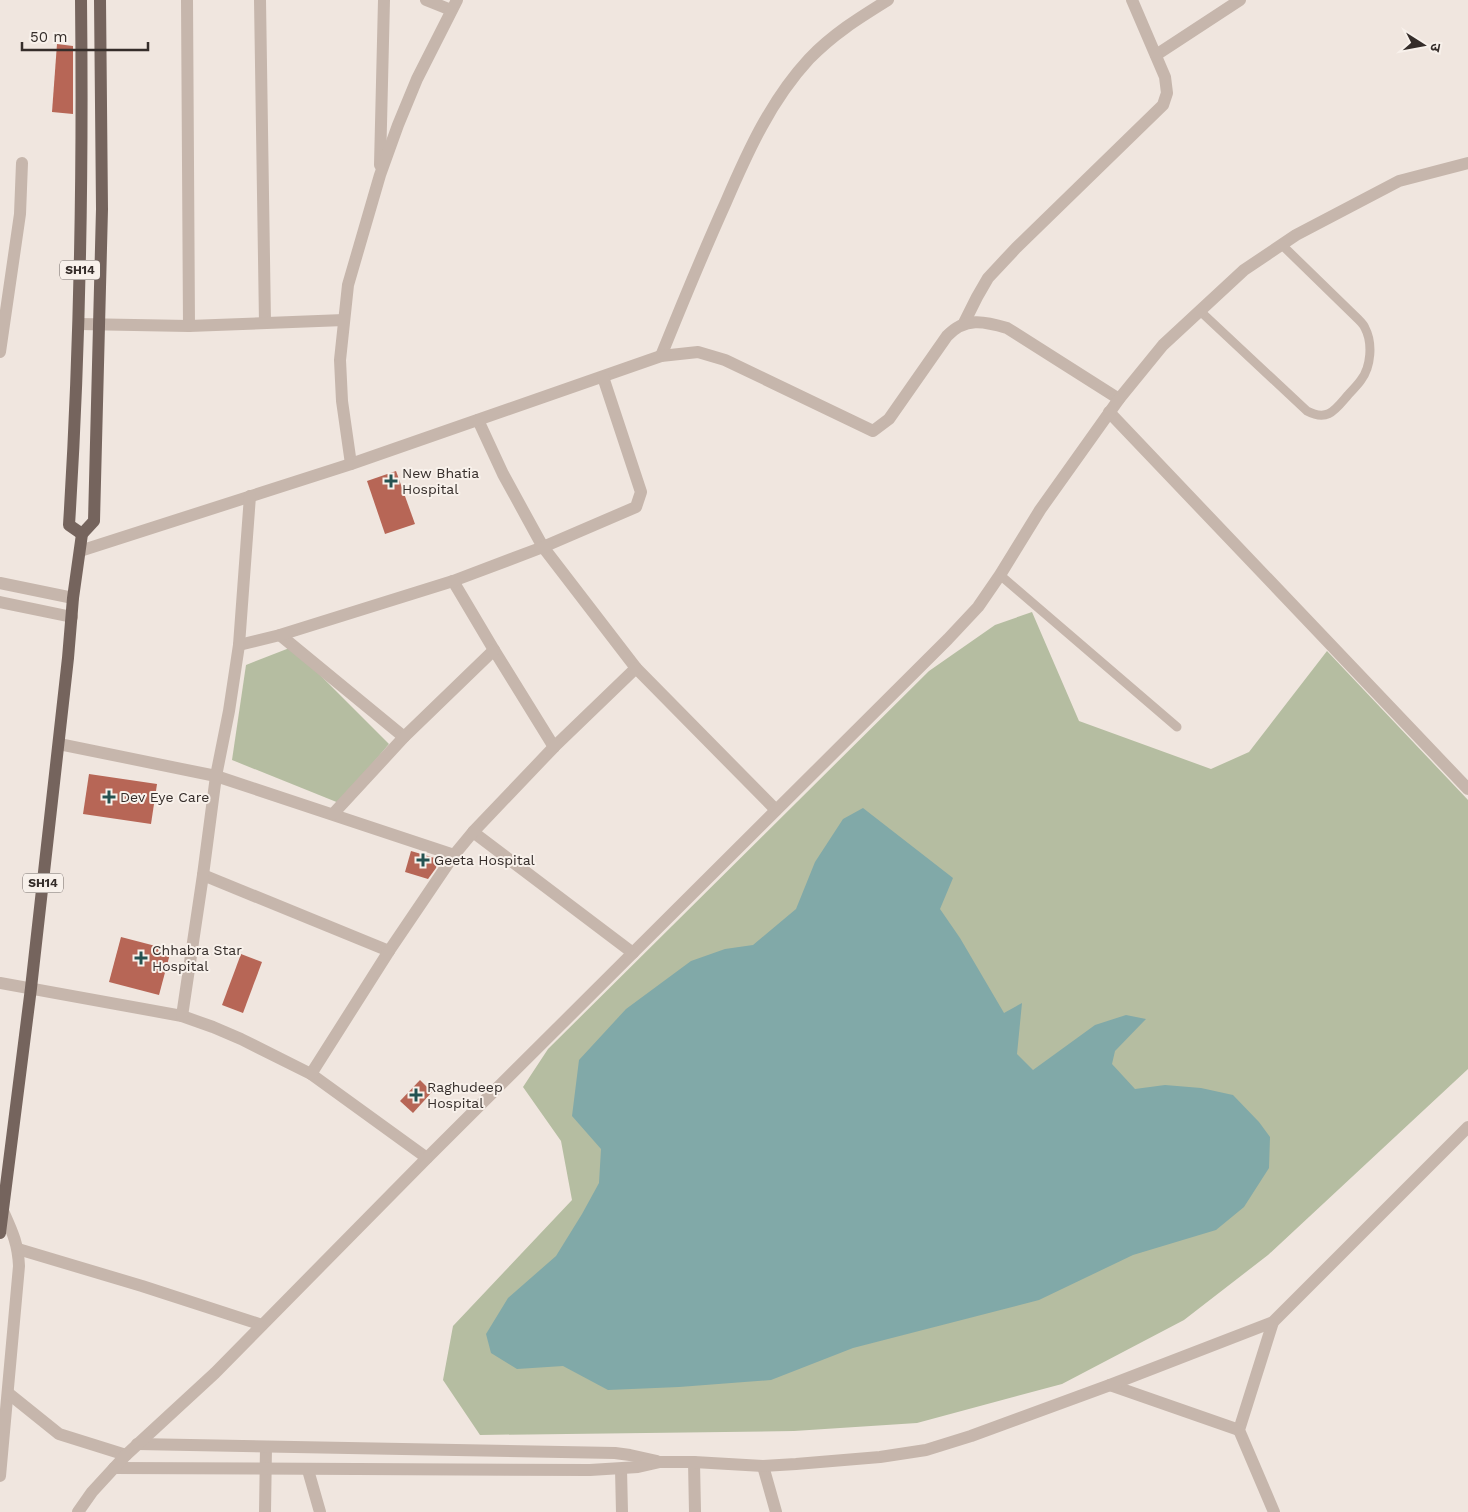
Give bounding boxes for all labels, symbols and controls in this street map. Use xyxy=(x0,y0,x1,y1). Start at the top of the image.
scale bar xyxy=(22,20,149,52)
north arrow xyxy=(1398,20,1448,70)
text: 50 m xyxy=(30,28,67,46)
text: उ xyxy=(1427,42,1444,54)
road number: SH14 xyxy=(60,260,100,280)
place label: New Bhatia Hospital xyxy=(402,465,479,497)
marker: New Bhatia Hospital xyxy=(384,474,398,488)
place label: Dev Eye Care xyxy=(120,789,209,805)
marker: Dev Eye Care xyxy=(102,790,116,804)
place label: Geeta Hospital xyxy=(434,852,536,868)
marker: Geeta Hospital xyxy=(416,853,430,867)
road number: SH14 xyxy=(23,874,63,892)
place label: Chhabra Star Hospital xyxy=(152,942,242,974)
marker: Chhabra Star Hospital xyxy=(134,951,148,965)
place label: Raghudeep Hospital xyxy=(427,1079,503,1111)
marker: Raghudeep Hospital xyxy=(409,1088,423,1102)

